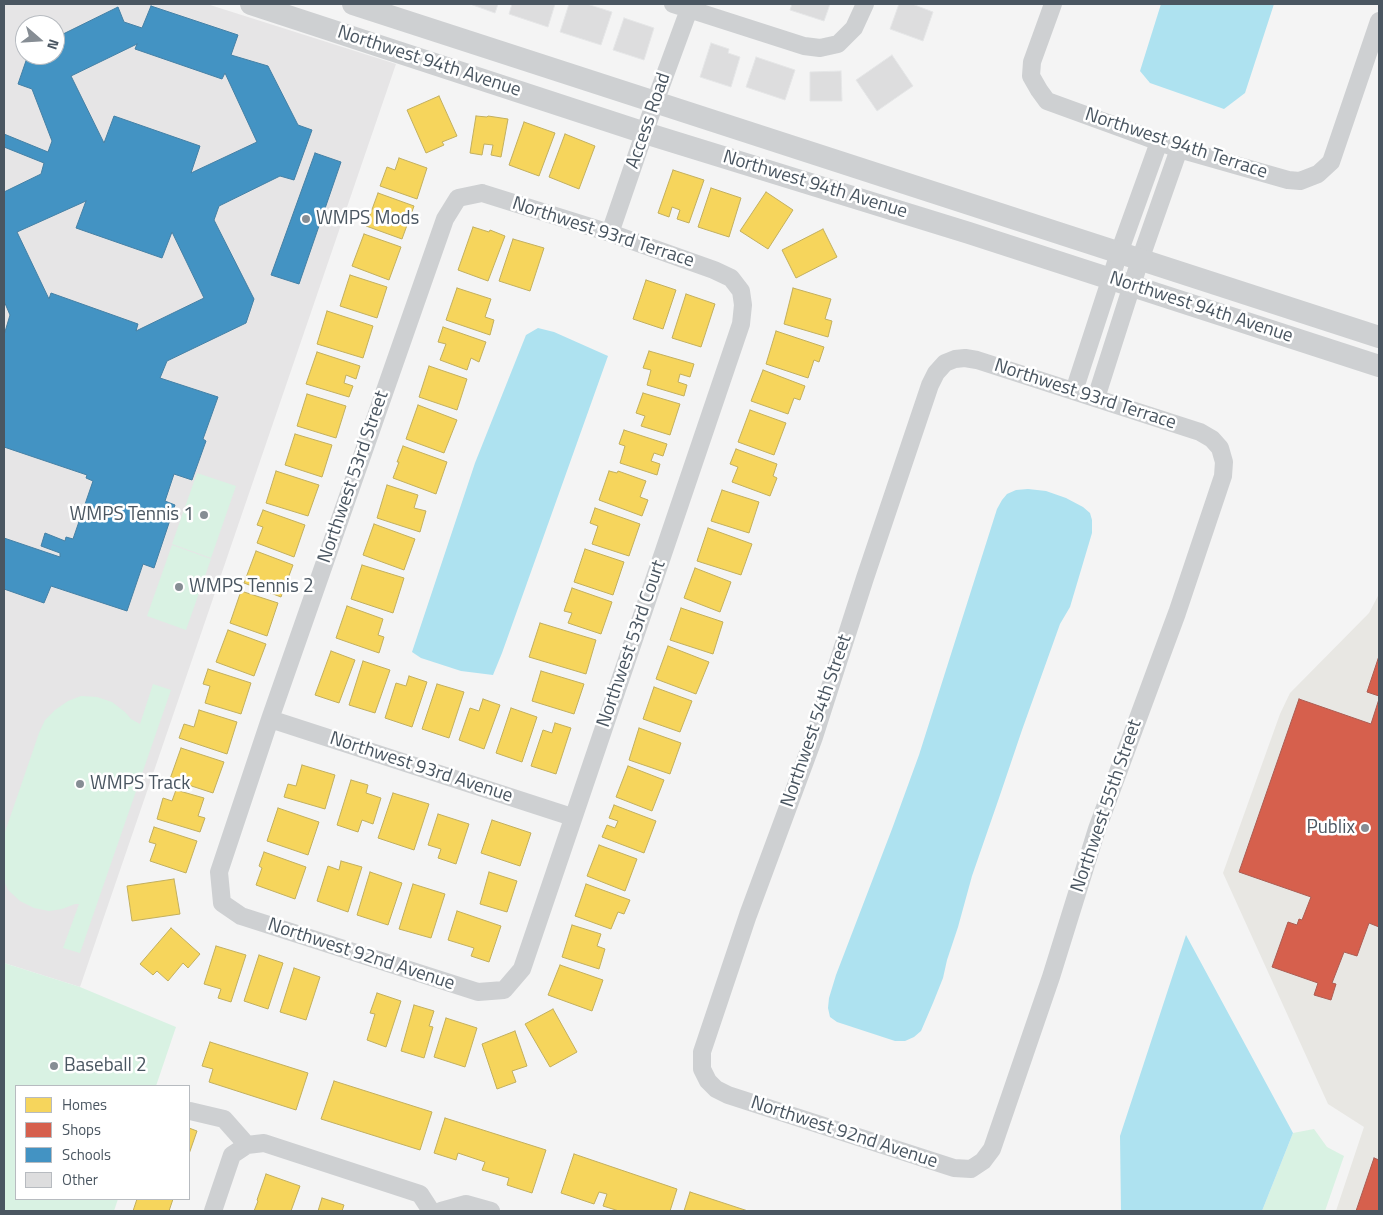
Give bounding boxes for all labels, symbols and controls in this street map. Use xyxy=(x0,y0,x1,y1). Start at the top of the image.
north arrow xyxy=(15,15,65,65)
street label: Northwest 94th Avenue xyxy=(334,22,524,102)
text: N xyxy=(42,37,65,53)
street label: Access Road xyxy=(622,70,676,172)
street label: Northwest 94th Terrace xyxy=(1082,104,1270,184)
street label: Northwest 94th Avenue xyxy=(720,146,910,224)
street label: Northwest 93rd Terrace xyxy=(509,193,697,273)
place label: WMPS Mods xyxy=(316,208,419,230)
marker: WMPS Mods xyxy=(300,213,312,225)
street label: Northwest 94th Avenue xyxy=(1106,268,1296,348)
street label: Northwest 93rd Terrace xyxy=(991,355,1179,435)
street label: Northwest 53rd Street xyxy=(314,388,394,566)
place label: WMPS Tennis 1 xyxy=(69,504,194,526)
marker: WMPS Tennis 1 xyxy=(198,509,210,521)
street label: Northwest 53rd Court xyxy=(593,557,671,731)
place label: WMPS Tennis 2 xyxy=(189,576,314,598)
marker: WMPS Tennis 2 xyxy=(173,581,185,593)
street label: Northwest 54th Street xyxy=(777,632,857,810)
street label: Northwest 55th Street xyxy=(1067,717,1147,895)
street label: Northwest 93rd Avenue xyxy=(327,728,515,808)
place label: WMPS Track xyxy=(90,773,190,795)
marker: WMPS Track xyxy=(74,778,86,790)
place label: Publix xyxy=(1307,817,1355,839)
marker: Publix xyxy=(1359,822,1371,834)
street label: Northwest 92nd Avenue xyxy=(265,914,457,996)
place label: Baseball 2 xyxy=(64,1055,147,1077)
marker: Baseball 2 xyxy=(48,1060,60,1072)
legend xyxy=(15,1085,190,1200)
street label: Northwest 92nd Avenue xyxy=(748,1092,940,1174)
text: Homes xyxy=(62,1093,107,1116)
text: Shops xyxy=(62,1118,101,1141)
text: Schools xyxy=(62,1143,111,1166)
text: Other xyxy=(62,1168,98,1191)

